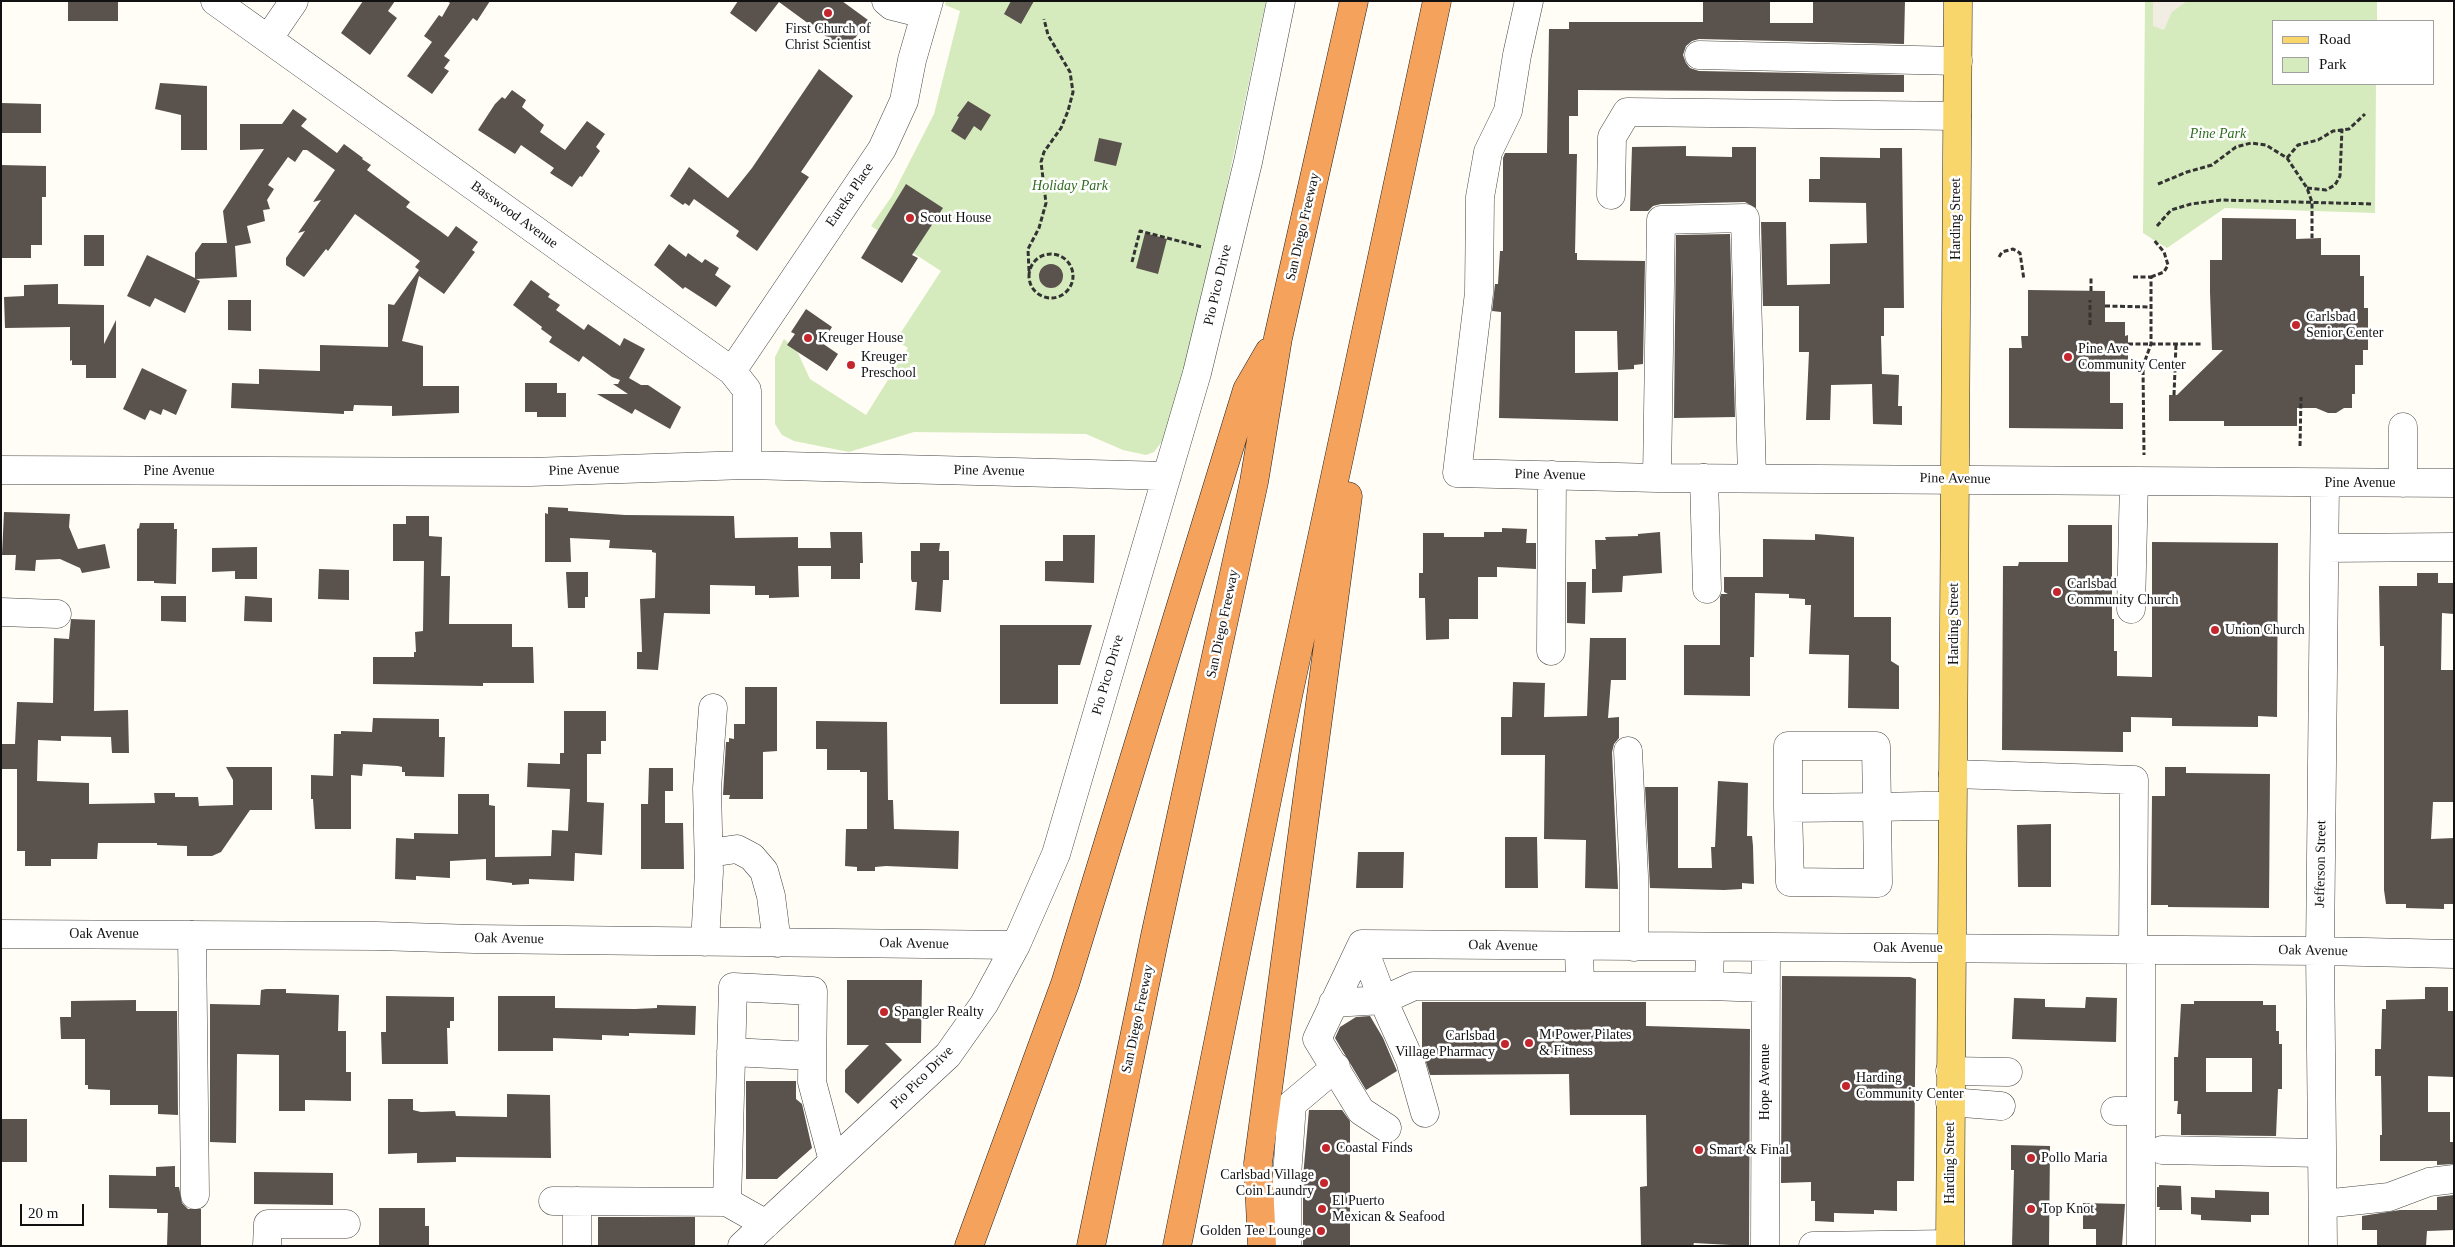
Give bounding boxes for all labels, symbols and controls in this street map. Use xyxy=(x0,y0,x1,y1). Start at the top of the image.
marker: First Church of Christ Scientist xyxy=(822,7,834,19)
legend xyxy=(2272,20,2435,85)
place label: First Church of Christ Scientist xyxy=(785,21,871,54)
text: Road xyxy=(2319,31,2351,47)
text: Park xyxy=(2319,56,2347,72)
park label: Pine Park xyxy=(2190,126,2246,142)
street label: Eureka Place xyxy=(822,160,878,230)
street label: San Diego Freeway xyxy=(1282,171,1324,283)
street label: Basswood Avenue xyxy=(467,178,561,252)
park label: Holiday Park xyxy=(1032,178,1108,194)
street label: Harding Street xyxy=(1948,178,1964,260)
place label: Scout House xyxy=(920,210,991,226)
marker: Scout House xyxy=(904,212,916,224)
street label: Pio Pico Drive xyxy=(1201,243,1235,327)
place label: Carlsbad Senior Center xyxy=(2306,309,2383,342)
marker: Carlsbad Senior Center xyxy=(2290,319,2302,331)
place label: Kreuger House xyxy=(818,330,903,346)
marker: Kreuger House xyxy=(802,332,814,344)
place label: Pine Ave Community Center xyxy=(2078,341,2186,374)
place label: Kreuger Preschool xyxy=(861,349,916,382)
marker: Pine Ave Community Center xyxy=(2062,351,2074,363)
marker: Kreuger Preschool xyxy=(845,359,857,371)
street label: Pine Avenue xyxy=(548,460,620,480)
street label: Pine Avenue xyxy=(953,462,1025,480)
street label: Pine Avenue xyxy=(144,463,214,479)
street label: Pine Avenue xyxy=(1514,466,1586,484)
street label: Pine Avenue xyxy=(1919,470,1991,488)
street label: Pine Avenue xyxy=(2325,475,2395,491)
street label: San Diego Freeway xyxy=(1203,568,1243,680)
place label: Carlsbad Community Church xyxy=(2067,576,2179,608)
street label: Harding Street xyxy=(1946,583,1962,665)
marker: Carlsbad Community Church xyxy=(2051,586,2063,598)
place label: Union Church xyxy=(2225,622,2305,638)
marker: Union Church xyxy=(2209,624,2221,636)
street label: Pio Pico Drive xyxy=(1089,633,1127,717)
street label: Jefferson Street xyxy=(2312,820,2330,908)
street label: Oak Avenue xyxy=(69,926,139,942)
street label: Oak Avenue xyxy=(474,930,544,948)
street label: Oak Avenue xyxy=(879,935,949,953)
street label: Oak Avenue xyxy=(1468,937,1538,955)
street label: Oak Avenue xyxy=(1873,940,1943,956)
street label: Oak Avenue xyxy=(2278,942,2348,960)
street label: San Diego Freeway xyxy=(1118,963,1158,1075)
place label: Spangler Realty xyxy=(894,1004,984,1020)
marker: Spangler Realty xyxy=(878,1006,890,1018)
place label: M Power Pilates & Fitness xyxy=(1539,1027,1632,1060)
place label: Carlsbad Village Pharmacy xyxy=(1395,1028,1495,1060)
marker: M Power Pilates & Fitness xyxy=(1523,1037,1535,1049)
marker: Carlsbad Village Pharmacy xyxy=(1499,1038,1511,1050)
street label: Pio Pico Drive xyxy=(887,1043,957,1113)
street label: Hope Avenue xyxy=(1757,1044,1773,1120)
place label: Harding Community Center xyxy=(1856,1070,1964,1102)
marker: Harding Community Center xyxy=(1840,1080,1852,1092)
street label: Harding Street xyxy=(1942,1122,1958,1204)
place label: Coastal Finds xyxy=(1336,1140,1413,1156)
marker: Coastal Finds xyxy=(1320,1142,1332,1154)
place label: Smart & Final xyxy=(1709,1142,1789,1158)
marker: Smart & Final xyxy=(1693,1144,1705,1156)
place label: Pollo Maria xyxy=(2041,1150,2107,1166)
marker: Pollo Maria xyxy=(2025,1152,2037,1164)
place label: Carlsbad Village Coin Laundry xyxy=(1220,1167,1314,1200)
marker: Carlsbad Village Coin Laundry xyxy=(1318,1177,1330,1189)
place label: El Puerto Mexican & Seafood xyxy=(1332,1193,1445,1226)
scale bar xyxy=(22,1194,86,1226)
place label: Top Knot xyxy=(2041,1201,2094,1217)
marker: El Puerto Mexican & Seafood xyxy=(1316,1203,1328,1215)
marker: Top Knot xyxy=(2025,1203,2037,1215)
text: 20 m xyxy=(28,1205,58,1221)
place label: Golden Tee Lounge xyxy=(1200,1223,1311,1239)
marker: Golden Tee Lounge xyxy=(1315,1225,1327,1237)

